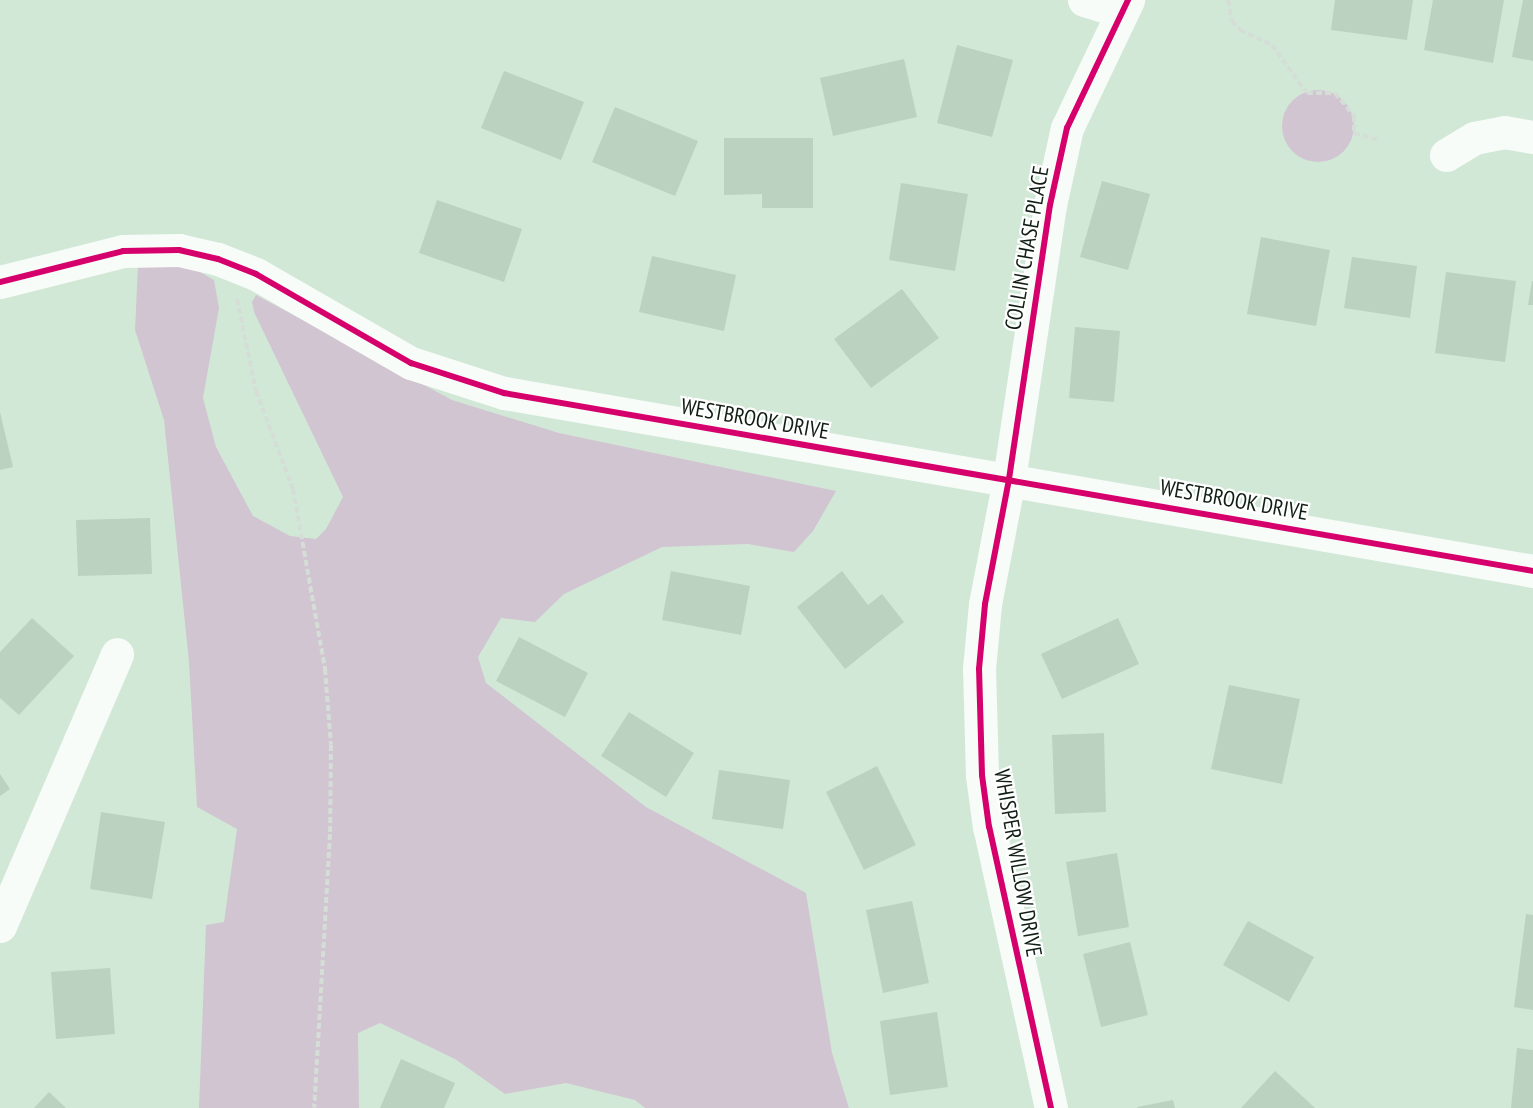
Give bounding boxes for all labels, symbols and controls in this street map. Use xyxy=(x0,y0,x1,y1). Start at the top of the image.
street label: COLLIN CHASE PLACE xyxy=(1000,164,1054,332)
street label: WESTBROOK DRIVE xyxy=(679,393,831,445)
street label: WESTBROOK DRIVE xyxy=(1158,474,1310,526)
street label: WHISPER WILLOW DRIVE xyxy=(988,767,1048,959)

